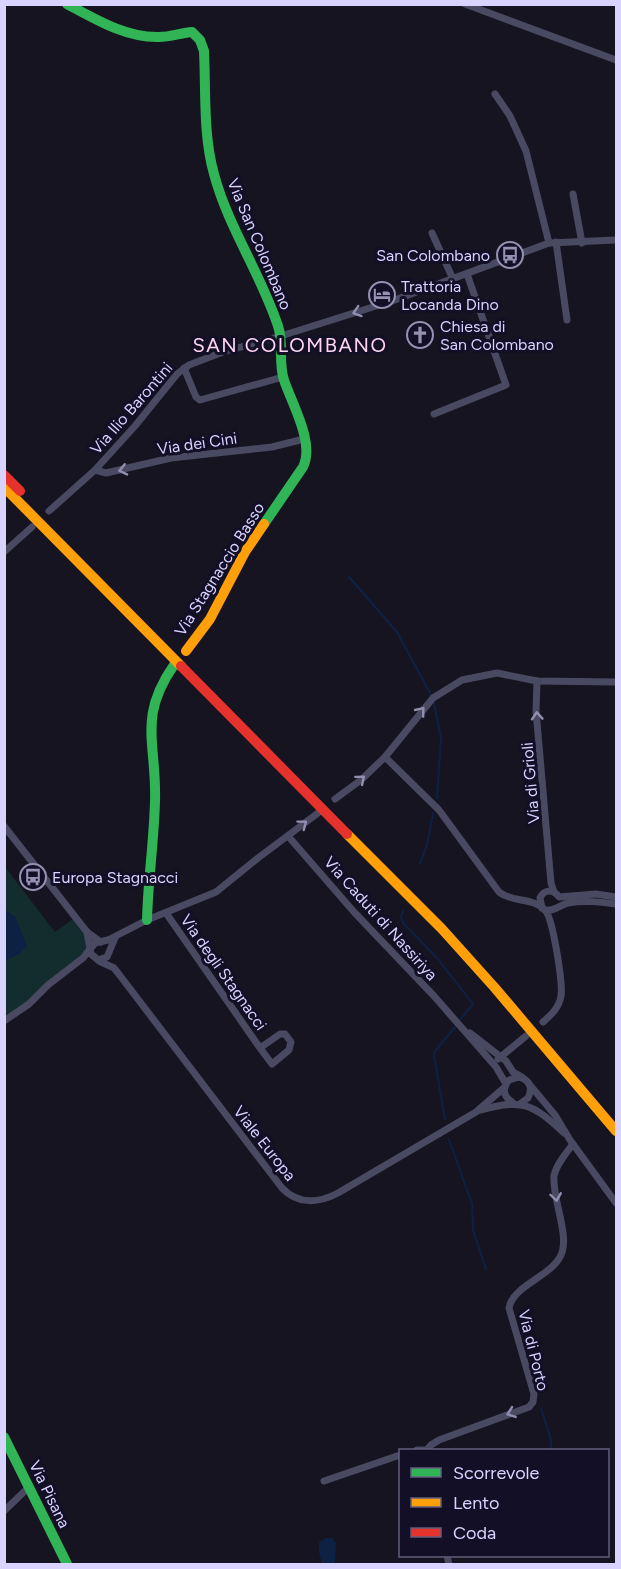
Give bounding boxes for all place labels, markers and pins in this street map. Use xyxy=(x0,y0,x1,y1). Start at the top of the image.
bus stop icon: San Colombano xyxy=(495,240,525,270)
place label: San Colombano xyxy=(376,246,490,265)
place label: Trattoria Locanda Dino xyxy=(401,277,499,314)
hotel icon: Trattoria Locanda Dino xyxy=(367,280,397,310)
place label: Chiesa di San Colombano xyxy=(440,317,554,354)
church icon: Chiesa di San Colombano xyxy=(405,320,435,350)
bus stop icon: Europa Stagnacci xyxy=(18,862,48,892)
place label: Europa Stagnacci xyxy=(52,868,178,887)

